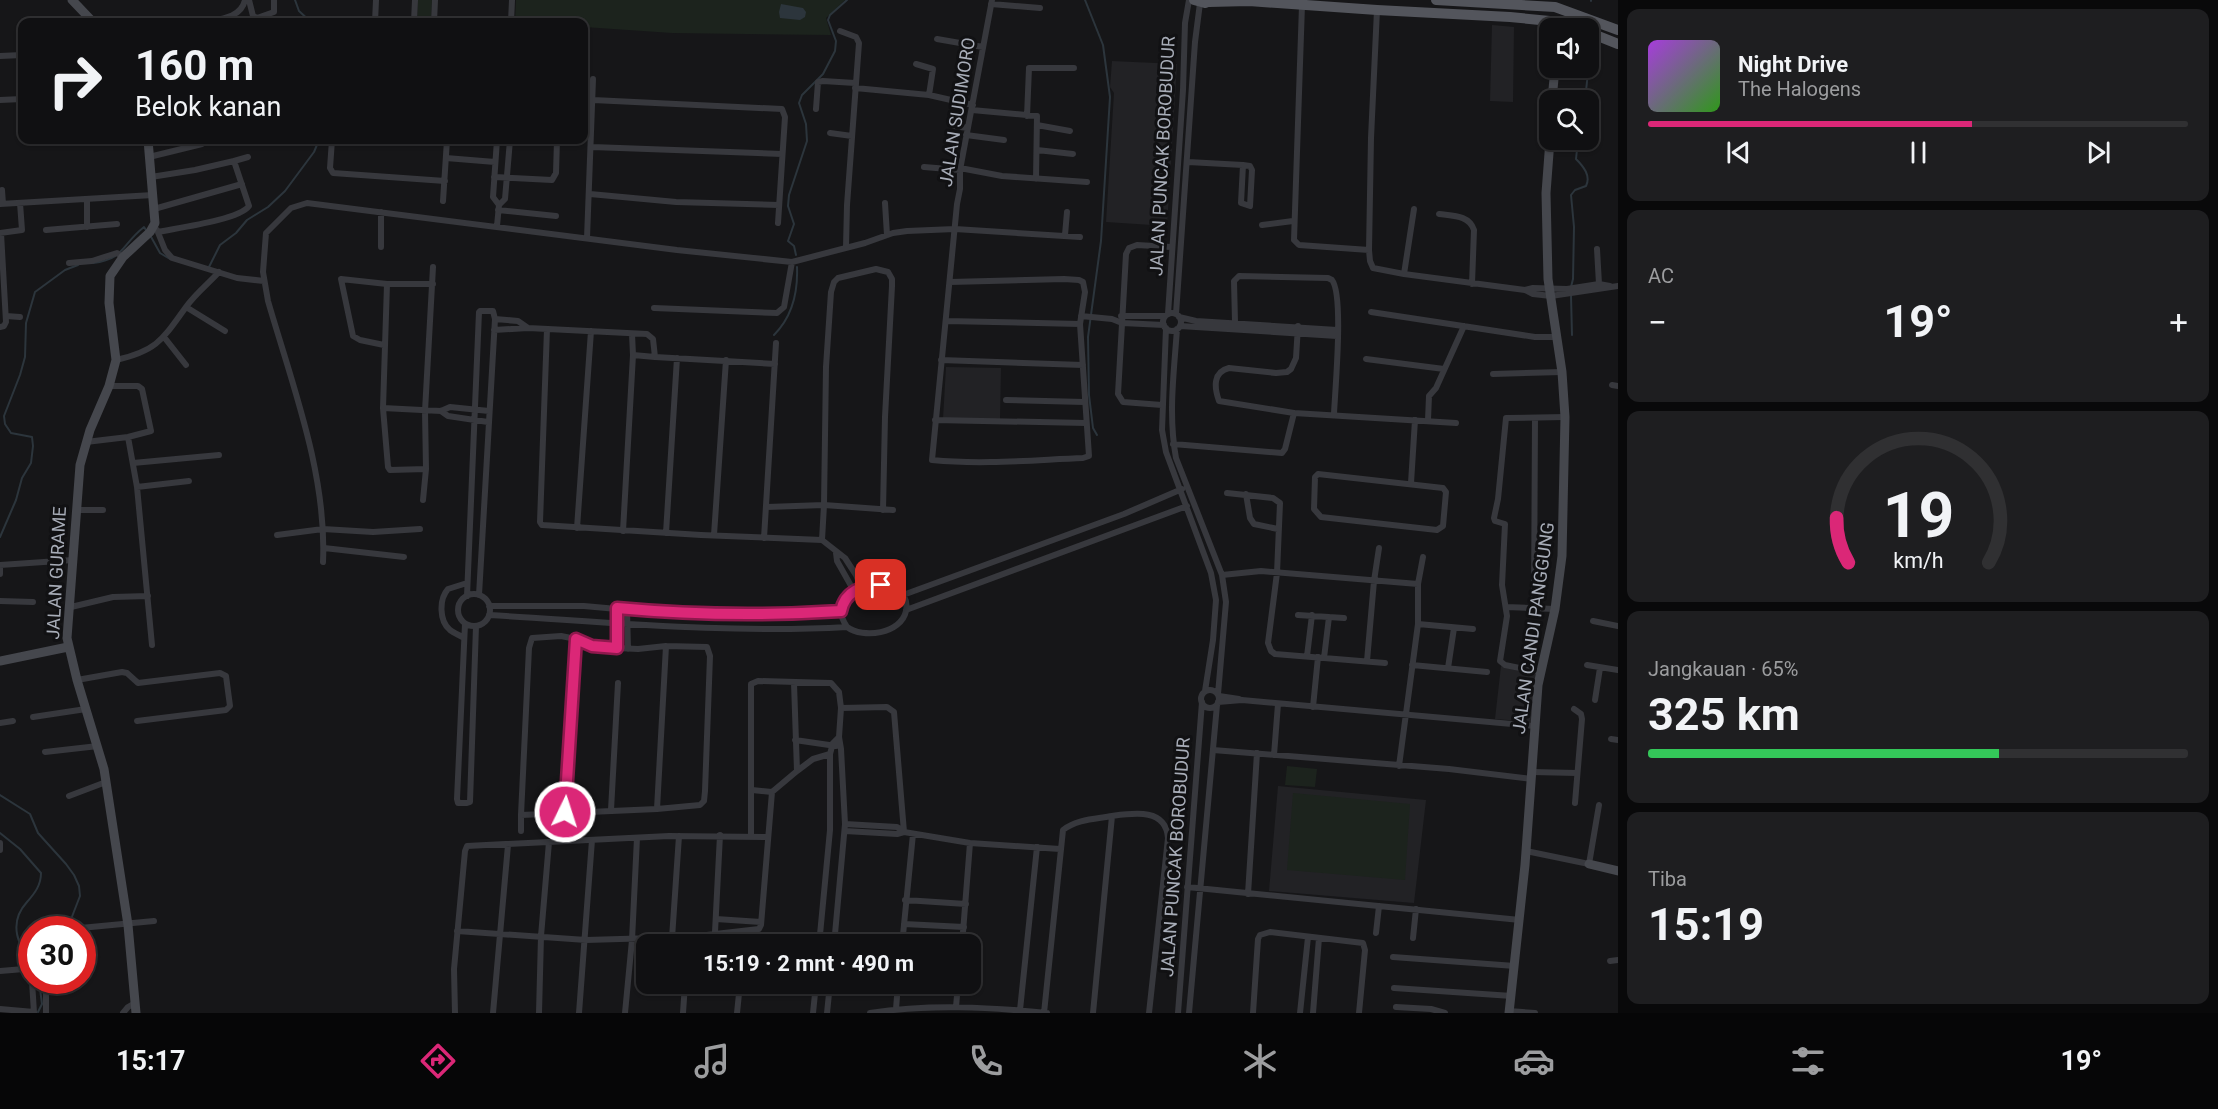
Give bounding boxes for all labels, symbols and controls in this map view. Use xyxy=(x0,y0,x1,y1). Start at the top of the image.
map controls xyxy=(1539,18,1599,150)
button: sound xyxy=(1539,18,1599,78)
street label: JALAN SUDIMORO xyxy=(935,36,979,188)
street label: JALAN PUNCAK BOROBUDUR xyxy=(1145,36,1179,276)
text: 160 m xyxy=(135,41,254,90)
icon: right xyxy=(36,42,114,120)
text: Night Drive xyxy=(1738,52,1848,77)
text: The Halogens xyxy=(1738,77,1861,101)
button: search xyxy=(1539,90,1599,150)
text: Belok kanan xyxy=(135,91,281,123)
icon: previous xyxy=(1722,136,1755,169)
icon: pause xyxy=(1902,136,1935,169)
icon: next xyxy=(2082,136,2115,169)
text: AC xyxy=(1648,264,1674,288)
text: 19° xyxy=(1883,295,1953,348)
text: − xyxy=(1648,303,1667,342)
text: + xyxy=(2169,303,2188,342)
text: 19 xyxy=(1882,480,1954,553)
street label: JALAN GURAME xyxy=(42,506,70,640)
street label: JALAN CANDI PANGGUNG xyxy=(1508,521,1558,735)
text: km/h xyxy=(1893,549,1943,574)
pin xyxy=(855,559,906,610)
icon: arrive xyxy=(864,568,897,601)
text: Jangkauan · 65% xyxy=(1648,657,1798,681)
text: 325 km xyxy=(1648,688,1800,741)
street label: JALAN PUNCAK BOROBUDUR xyxy=(1156,737,1194,977)
position arrow xyxy=(533,780,597,844)
text: Tiba xyxy=(1648,867,1687,891)
text: 15:19 xyxy=(1648,898,1764,951)
speed limit sign: 30 xyxy=(18,916,96,994)
text: 15:19 · 2 mnt · 490 m xyxy=(703,951,914,976)
icon: directions xyxy=(417,1040,459,1082)
icon: music xyxy=(691,1040,733,1082)
icon: phone xyxy=(965,1040,1007,1082)
icon: climate xyxy=(1239,1040,1281,1082)
icon: car xyxy=(1513,1040,1555,1082)
icon: filters xyxy=(1787,1040,1829,1082)
text: 15:17 xyxy=(116,1045,186,1077)
text: 19° xyxy=(2061,1045,2102,1077)

